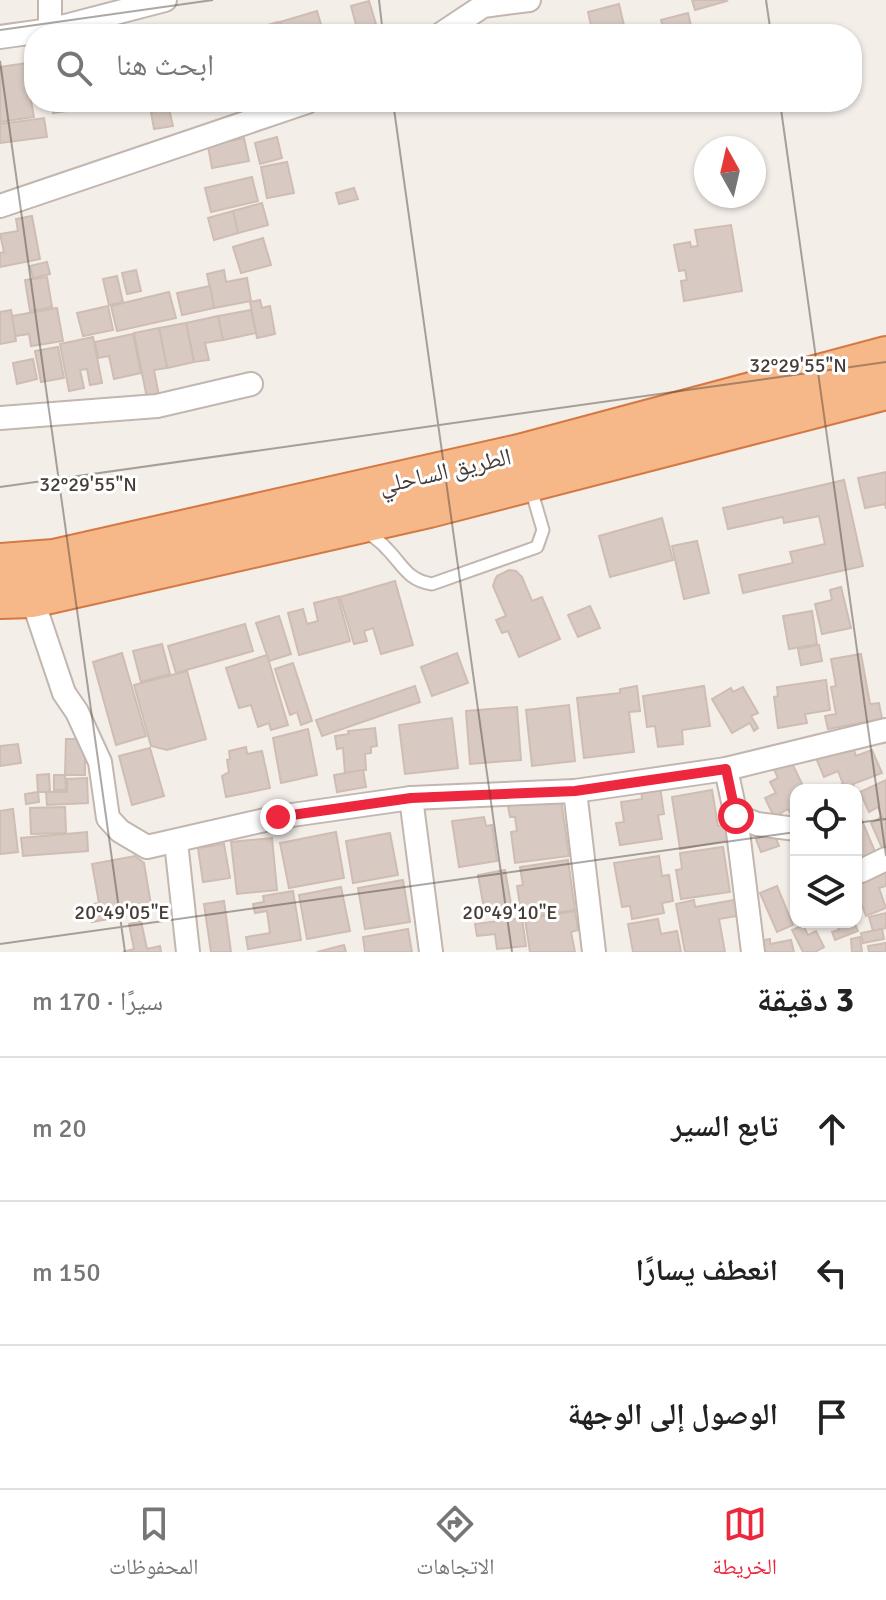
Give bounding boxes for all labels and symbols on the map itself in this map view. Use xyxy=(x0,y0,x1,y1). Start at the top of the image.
north arrow xyxy=(694,136,766,208)
text: 32°29'55"N xyxy=(749,353,847,378)
street label: الطريق الساحلي xyxy=(376,441,515,505)
text: 32°29'55"N xyxy=(39,472,137,497)
route start xyxy=(718,798,754,834)
route end xyxy=(260,799,296,835)
text: 20°49'05"E xyxy=(74,900,170,925)
text: 20°49'10"E xyxy=(462,900,558,925)

